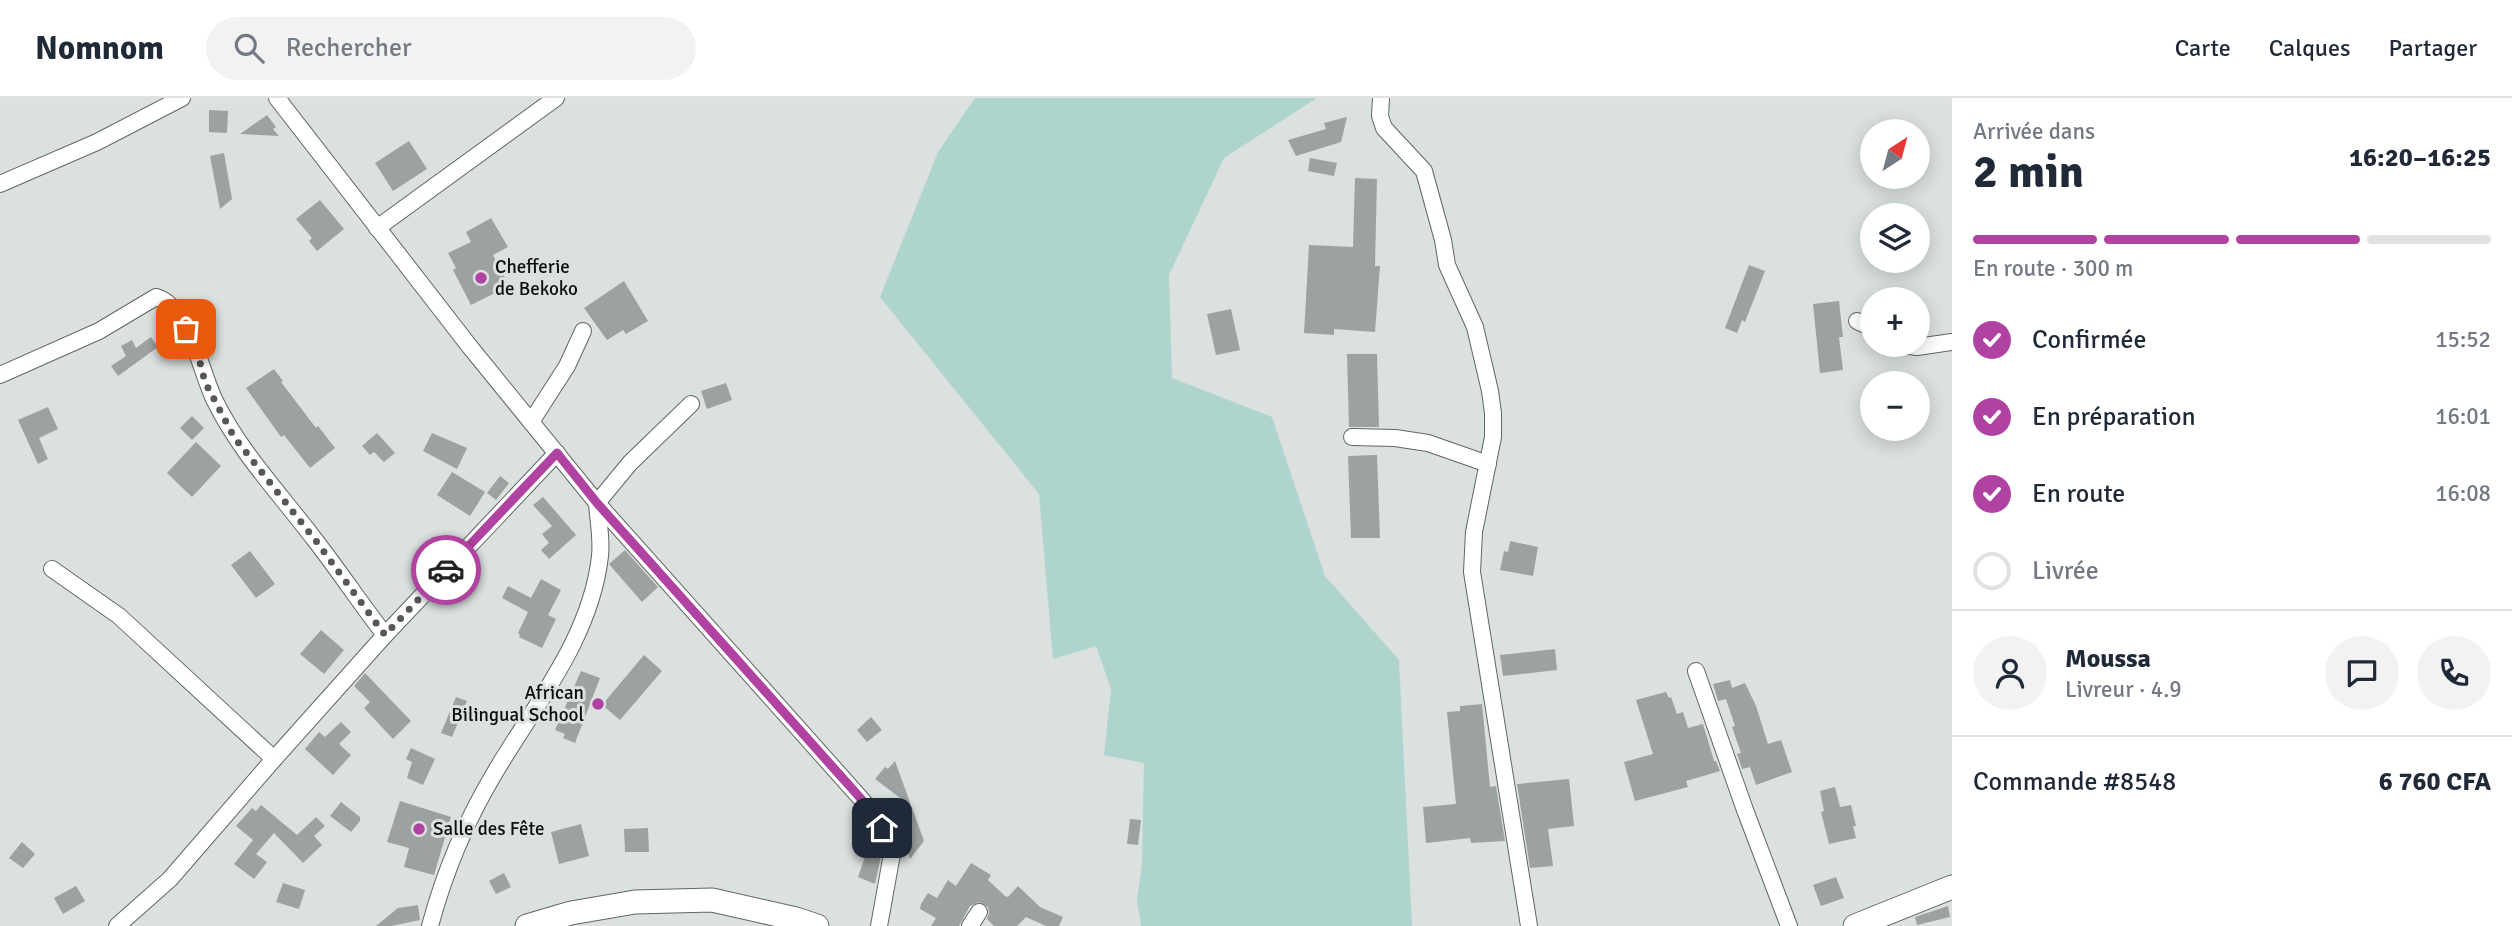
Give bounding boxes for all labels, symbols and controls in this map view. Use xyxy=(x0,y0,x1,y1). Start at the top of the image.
search box xyxy=(206,17,696,80)
text: Nomnom xyxy=(35,28,164,69)
icon: search xyxy=(230,29,268,67)
text: Rechercher xyxy=(286,32,412,64)
text: Carte xyxy=(2175,33,2231,63)
text: Calques xyxy=(2269,33,2350,63)
text: Partager xyxy=(2388,33,2477,63)
text: Arrivée dans xyxy=(1973,117,2095,146)
north arrow xyxy=(1860,119,1930,189)
map controls xyxy=(1860,119,1930,441)
text: 16:20–16:25 xyxy=(2349,142,2491,174)
text: 2 min xyxy=(1973,144,2084,200)
button: layers xyxy=(1860,203,1930,273)
text: En route · 300 m xyxy=(1973,254,2133,283)
place label: Chefferie de Bekoko xyxy=(495,255,578,301)
marker: Chefferie de Bekoko xyxy=(473,270,489,286)
button: + xyxy=(1860,287,1930,357)
pin xyxy=(156,299,216,359)
icon: bag xyxy=(167,310,205,348)
icon: check xyxy=(1973,321,2011,359)
text: Confirmée xyxy=(2032,324,2147,356)
text: 15:52 xyxy=(2435,325,2491,354)
button: − xyxy=(1860,371,1930,441)
icon: check xyxy=(1973,398,2011,436)
text: En préparation xyxy=(2032,401,2196,433)
text: 16:01 xyxy=(2435,402,2491,431)
icon: check xyxy=(1973,475,2011,513)
text: En route xyxy=(2032,478,2125,510)
text: 16:08 xyxy=(2435,479,2491,508)
courier xyxy=(411,535,481,605)
icon: car xyxy=(427,551,465,589)
text: Livrée xyxy=(2032,555,2099,587)
button: person xyxy=(1973,636,2047,710)
button: chat xyxy=(2325,636,2399,710)
button: phone xyxy=(2417,636,2491,710)
text: Moussa xyxy=(2065,643,2151,675)
text: Livreur · 4.9 xyxy=(2065,675,2182,704)
place label: African Bilingual School xyxy=(451,681,584,727)
marker: African Bilingual School xyxy=(590,696,606,712)
text: Commande #8548 xyxy=(1973,766,2176,798)
text: 6 760 CFA xyxy=(2379,766,2491,798)
pin xyxy=(852,798,912,858)
icon: home xyxy=(863,809,901,847)
place label: Salle des Fête xyxy=(433,817,545,841)
marker: Salle des Fête xyxy=(411,821,427,837)

